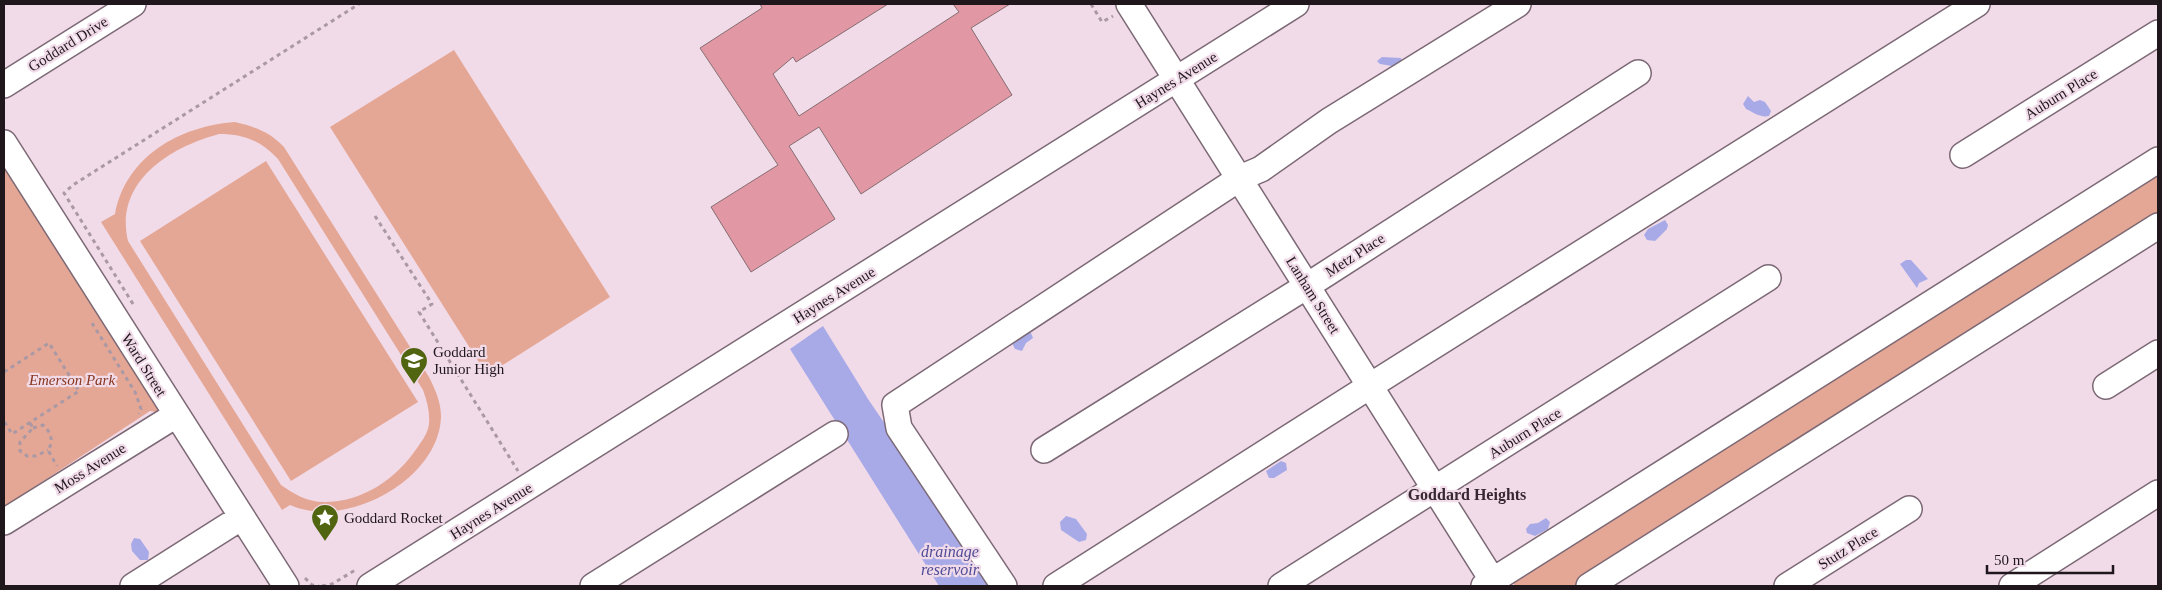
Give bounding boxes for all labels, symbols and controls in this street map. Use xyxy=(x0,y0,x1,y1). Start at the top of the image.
street label: Goddard Drive xyxy=(25,13,111,75)
street label: Haynes Avenue xyxy=(1132,48,1220,112)
street label: Auburn Place xyxy=(2022,65,2100,123)
street label: Metz Place xyxy=(1323,230,1388,280)
street label: Lanham Street xyxy=(1283,253,1344,337)
street label: Haynes Avenue xyxy=(790,263,878,327)
street label: Ward Street xyxy=(118,331,170,400)
place label: Goddard Junior High xyxy=(433,344,505,377)
school or university icon: Goddard Junior High xyxy=(399,346,429,385)
park label: Emerson Park xyxy=(28,372,115,388)
street label: Auburn Place xyxy=(1486,404,1564,462)
street label: Moss Avenue xyxy=(51,440,129,496)
street label: Haynes Avenue xyxy=(447,479,535,543)
district label: Goddard Heights xyxy=(1408,486,1526,504)
place icon: Goddard Rocket xyxy=(310,503,340,542)
place label: Goddard Rocket xyxy=(344,510,444,526)
street label: Stutz Place xyxy=(1815,523,1881,573)
scale bar xyxy=(1987,542,2113,574)
water label: drainage reservoir xyxy=(921,543,980,578)
text: 50 m xyxy=(1994,552,2025,568)

